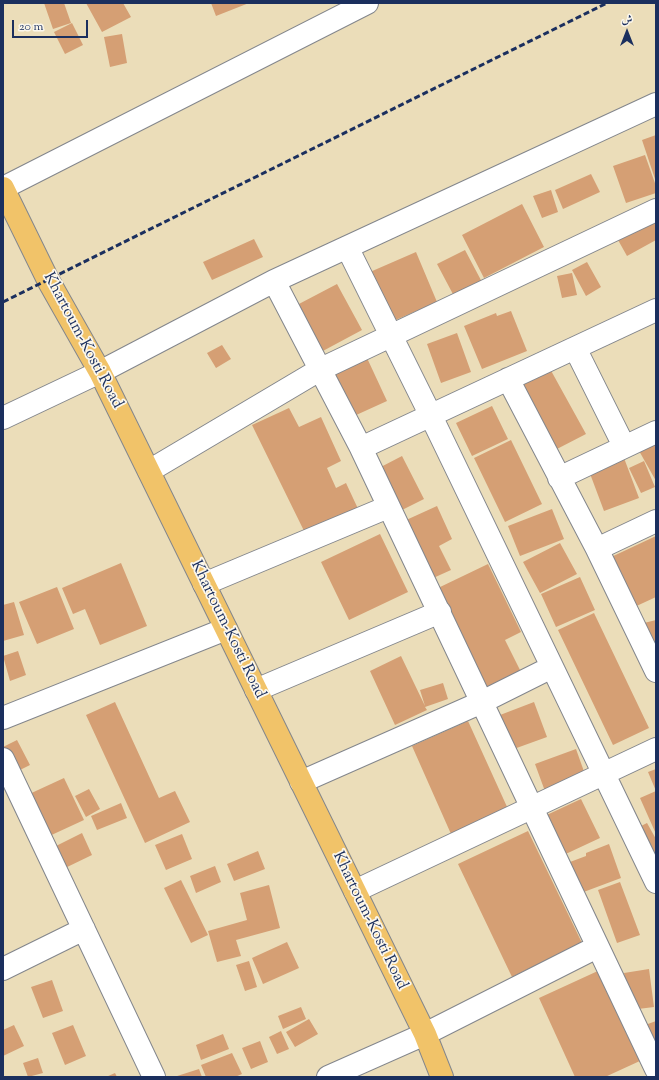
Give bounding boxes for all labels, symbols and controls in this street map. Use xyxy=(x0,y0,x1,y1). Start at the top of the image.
scale bar xyxy=(14,12,90,38)
north arrow xyxy=(607,12,647,52)
text: ش xyxy=(622,12,632,28)
text: 20 m xyxy=(19,18,43,36)
street label: Khartoum-Kosti Road xyxy=(38,270,126,412)
street label: Khartoum-Kosti Road xyxy=(185,558,269,702)
street label: Khartoum-Kosti Road xyxy=(327,849,411,993)

